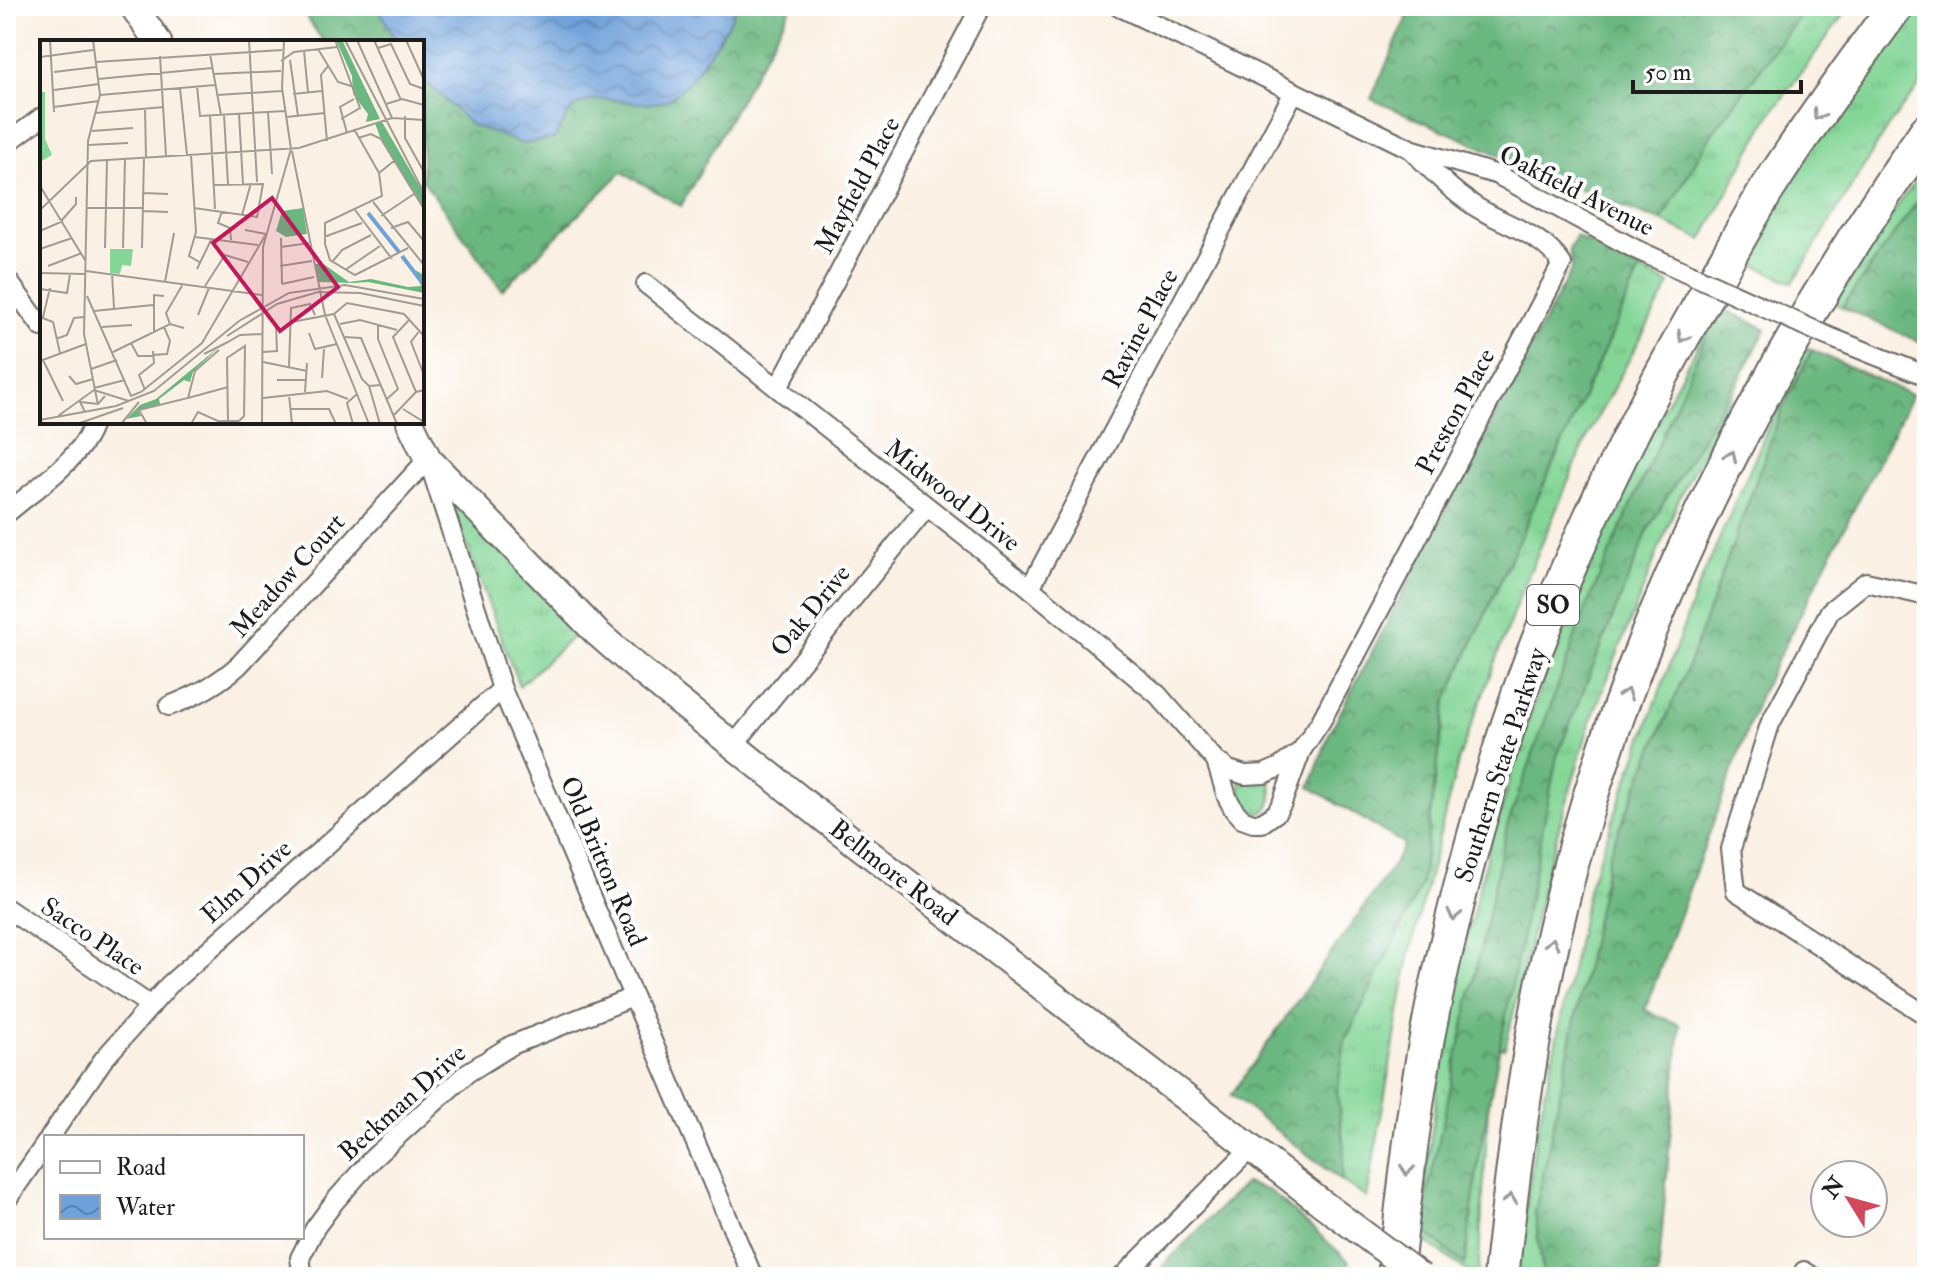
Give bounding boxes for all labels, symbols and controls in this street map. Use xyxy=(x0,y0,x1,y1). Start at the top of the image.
inset map xyxy=(40,40,424,424)
scale bar xyxy=(1633,44,1801,94)
text: 50 m xyxy=(1645,57,1692,88)
one-way arrow xyxy=(1813,106,1828,120)
street label: Mayfield Place xyxy=(808,111,907,260)
street label: Oakfield Avenue xyxy=(1494,138,1659,244)
street label: Ravine Place xyxy=(1096,263,1186,394)
one-way arrow xyxy=(1677,328,1692,343)
street label: Preston Place xyxy=(1409,343,1502,480)
street label: Midwood Drive xyxy=(878,433,1027,559)
one-way arrow xyxy=(1721,450,1737,465)
street label: Meadow Court xyxy=(224,507,352,644)
street label: Oak Drive xyxy=(764,558,858,663)
road number: SO xyxy=(1527,585,1579,625)
street label: Southern State Parkway xyxy=(1448,643,1554,887)
one-way arrow xyxy=(1616,688,1632,702)
street label: Old Britton Road xyxy=(553,772,653,951)
street label: Bellmore Road xyxy=(823,813,964,933)
street label: Elm Drive xyxy=(195,833,299,931)
street label: Sacco Place xyxy=(35,891,150,983)
one-way arrow xyxy=(1446,908,1463,921)
one-way arrow xyxy=(1543,937,1560,950)
street label: Beckman Drive xyxy=(332,1037,473,1168)
legend xyxy=(44,1135,304,1239)
text: Road xyxy=(116,1152,166,1183)
north arrow xyxy=(1809,1159,1889,1239)
one-way arrow xyxy=(1399,1164,1416,1177)
text: N xyxy=(1816,1171,1851,1205)
text: Water xyxy=(115,1192,175,1223)
one-way arrow xyxy=(1501,1193,1518,1206)

